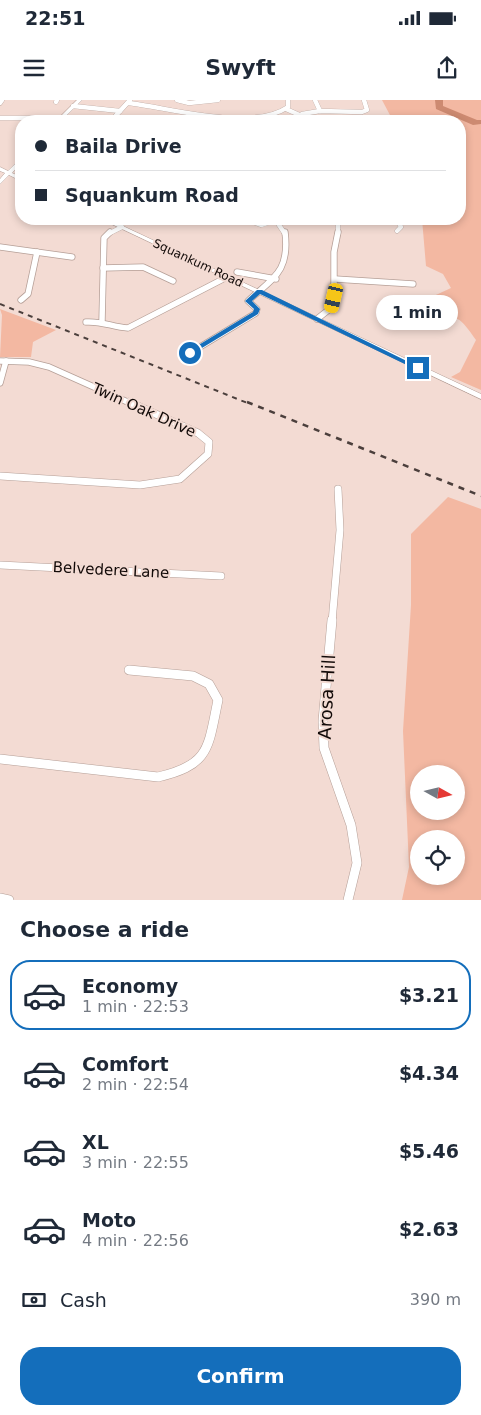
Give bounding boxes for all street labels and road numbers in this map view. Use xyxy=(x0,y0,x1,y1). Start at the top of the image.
street label: Squankum Road xyxy=(151,236,245,290)
street label: Twin Oak Drive xyxy=(88,379,199,441)
street label: Belvedere Lane xyxy=(52,558,170,582)
street label: Arosa Hill xyxy=(314,654,339,740)

